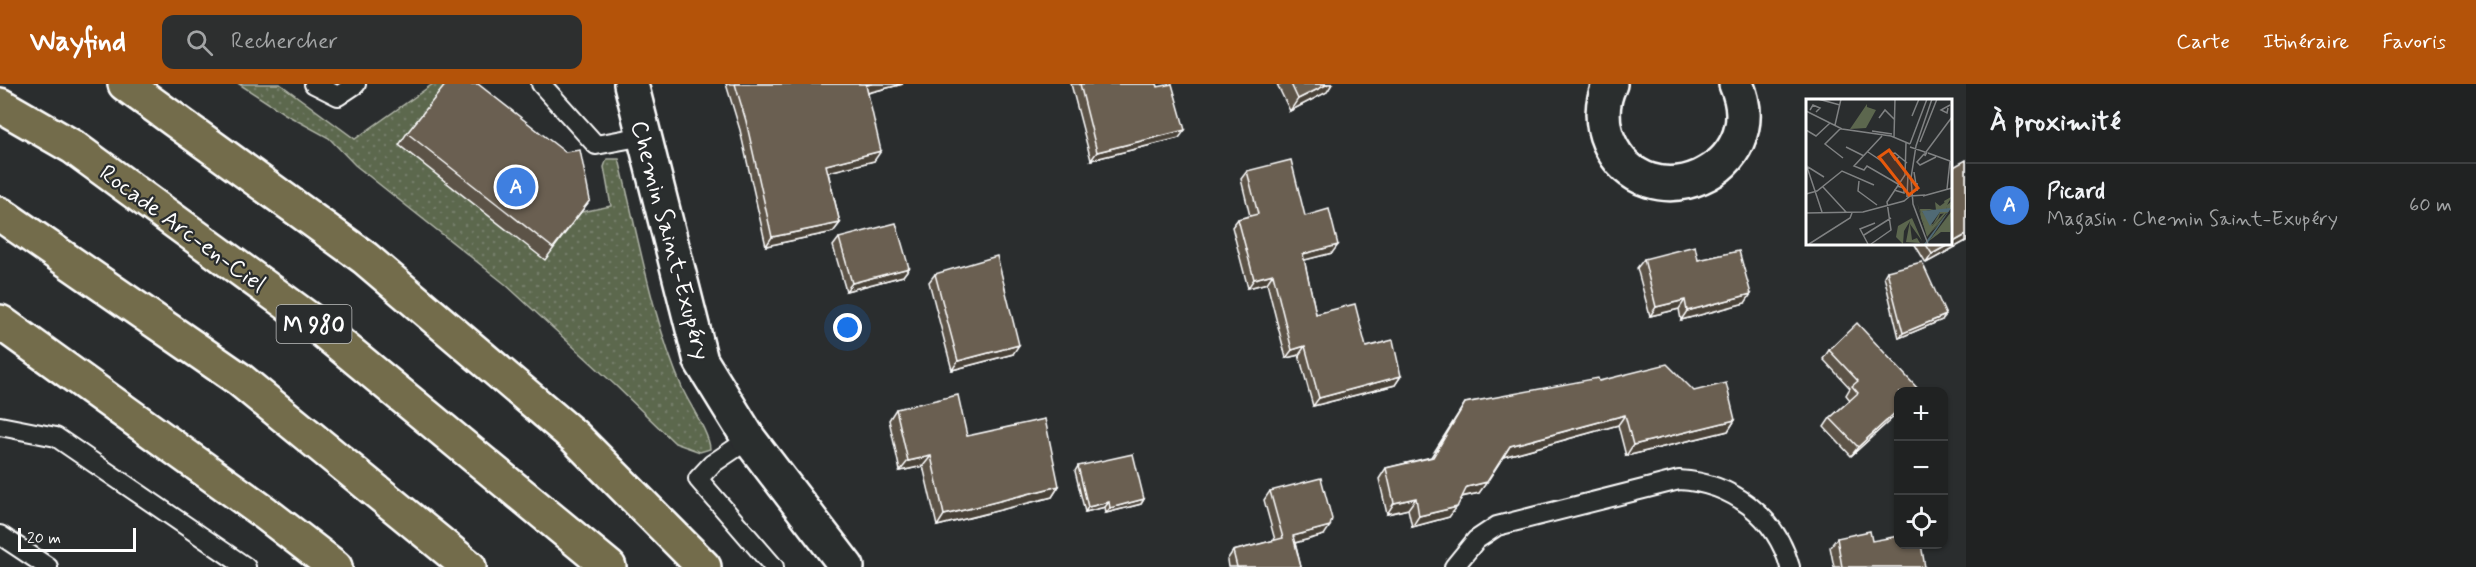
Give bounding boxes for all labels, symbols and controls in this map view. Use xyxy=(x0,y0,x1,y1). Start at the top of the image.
search box xyxy=(162,15,582,69)
text: Wayfind xyxy=(30,24,126,61)
icon: search xyxy=(183,26,216,59)
text: Rechercher xyxy=(231,28,338,56)
text: Carte xyxy=(2176,28,2230,56)
text: Itinéraire xyxy=(2263,28,2349,56)
text: Favoris xyxy=(2382,28,2446,56)
inset map xyxy=(1806,99,1951,244)
text: À proximité xyxy=(1990,106,2121,140)
street label: Chemin Saint-Exupéry xyxy=(623,117,716,364)
street label: Rocade Arc-en-Ciel xyxy=(93,158,272,300)
pin: A xyxy=(496,164,536,210)
text: Picard xyxy=(2047,178,2105,206)
text: A xyxy=(2003,192,2016,219)
text: 60 m xyxy=(2409,192,2452,219)
text: Magasin · Chemin Saint-Exupéry xyxy=(2047,206,2338,233)
road number: M 980 xyxy=(276,305,352,343)
your location xyxy=(833,313,862,342)
map controls xyxy=(1894,387,1948,549)
button: + xyxy=(1894,387,1948,441)
button: − xyxy=(1894,441,1948,495)
button: locate xyxy=(1894,495,1948,549)
scale bar xyxy=(18,525,136,552)
text: 20 m xyxy=(27,528,61,549)

